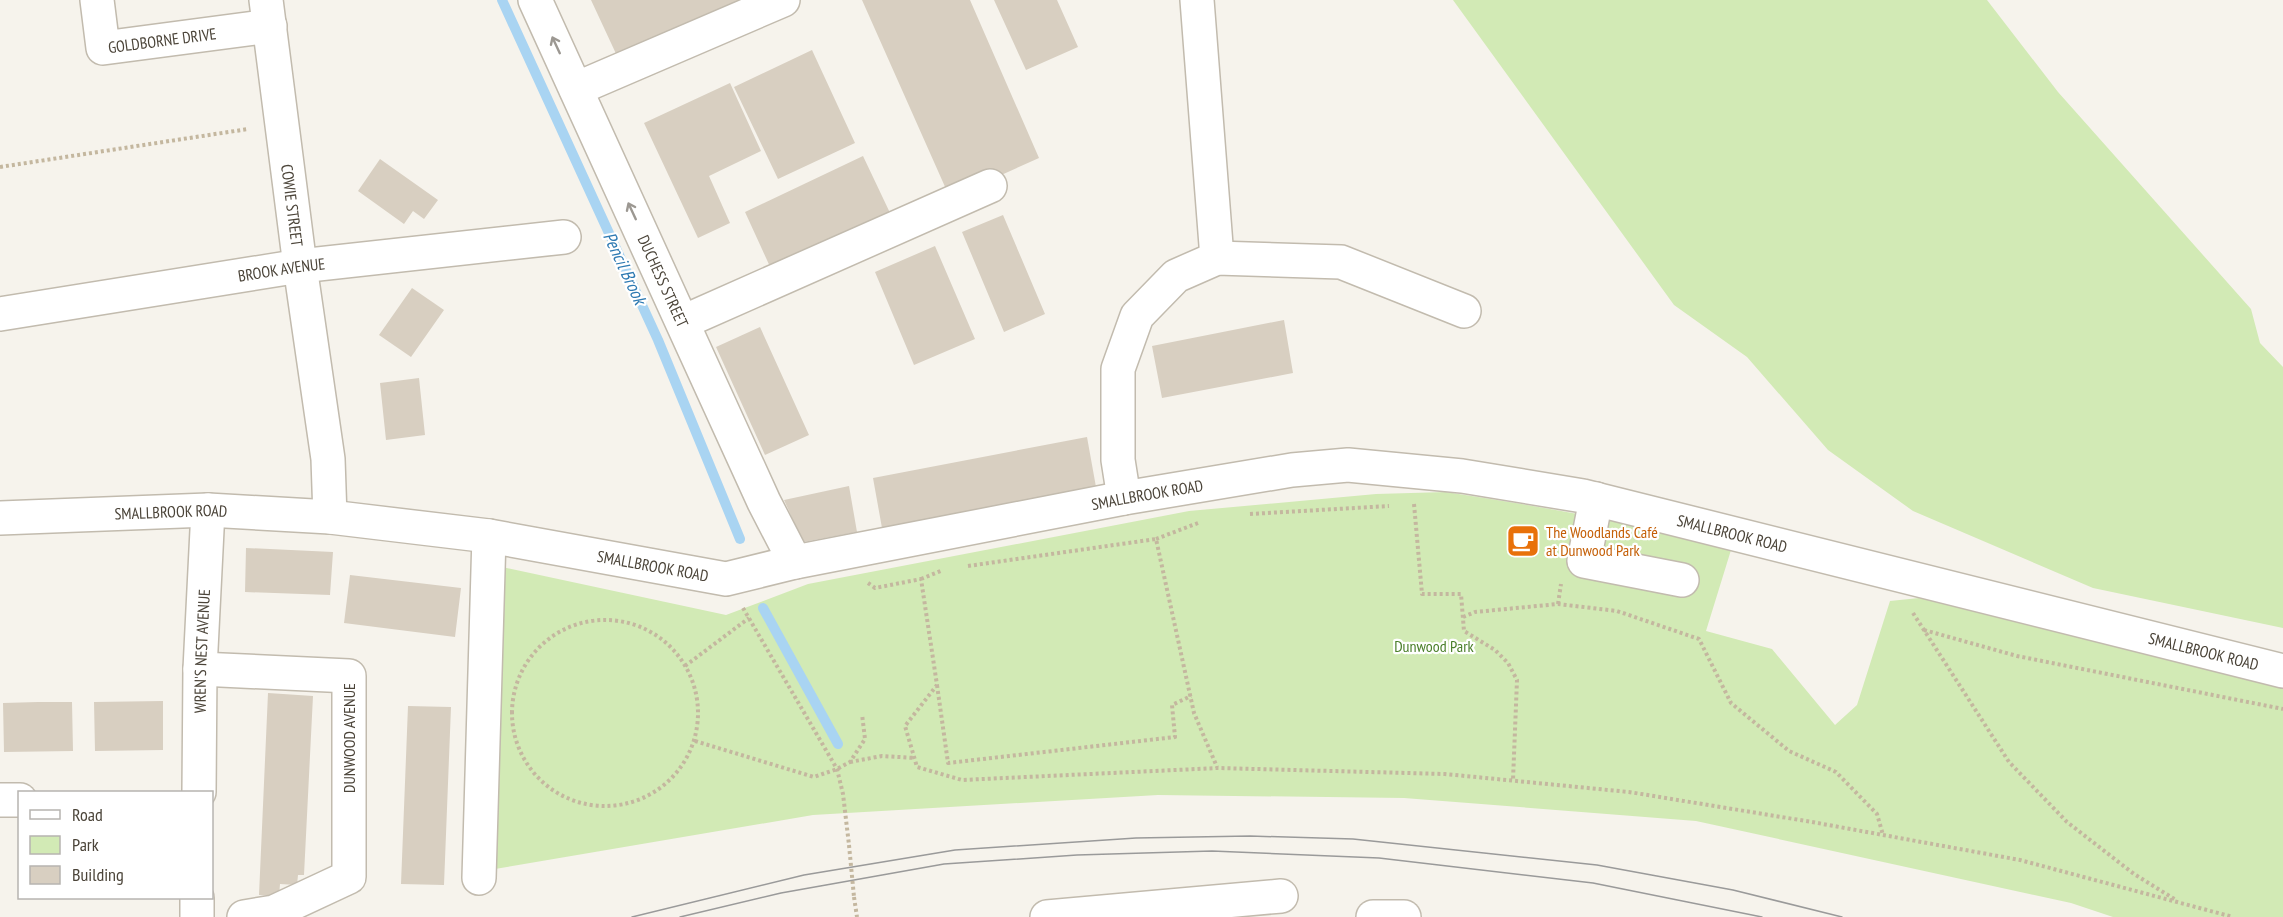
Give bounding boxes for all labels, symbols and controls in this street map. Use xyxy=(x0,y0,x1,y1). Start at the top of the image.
street label: GOLDBORNE DRIVE xyxy=(107,23,217,57)
one-way arrow xyxy=(549,36,561,54)
street label: COWIE STREET xyxy=(277,163,307,248)
one-way arrow xyxy=(626,203,638,221)
water label: Pencil Brook xyxy=(598,228,653,310)
street label: DUCHESS STREET xyxy=(634,232,693,330)
street label: BROOK AVENUE xyxy=(236,253,326,286)
street label: SMALLBROOK ROAD xyxy=(1090,475,1204,514)
street label: SMALLBROOK ROAD xyxy=(114,500,228,524)
street label: SMALLBROOK ROAD xyxy=(1675,510,1789,557)
place label: The Woodlands Café at Dunwood Park xyxy=(1546,522,1658,560)
cafe icon: The Woodlands Café at Dunwood Park xyxy=(1505,523,1541,559)
street label: SMALLBROOK ROAD xyxy=(596,546,710,586)
street label: WREN'S NEST AVENUE xyxy=(190,588,214,713)
street label: SMALLBROOK ROAD xyxy=(2146,628,2261,675)
park label: Dunwood Park xyxy=(1394,636,1475,656)
street label: DUNWOOD AVENUE xyxy=(339,683,359,793)
legend xyxy=(18,791,213,899)
text: Road xyxy=(72,803,103,826)
text: Park xyxy=(72,833,99,856)
text: Building xyxy=(72,863,124,886)

